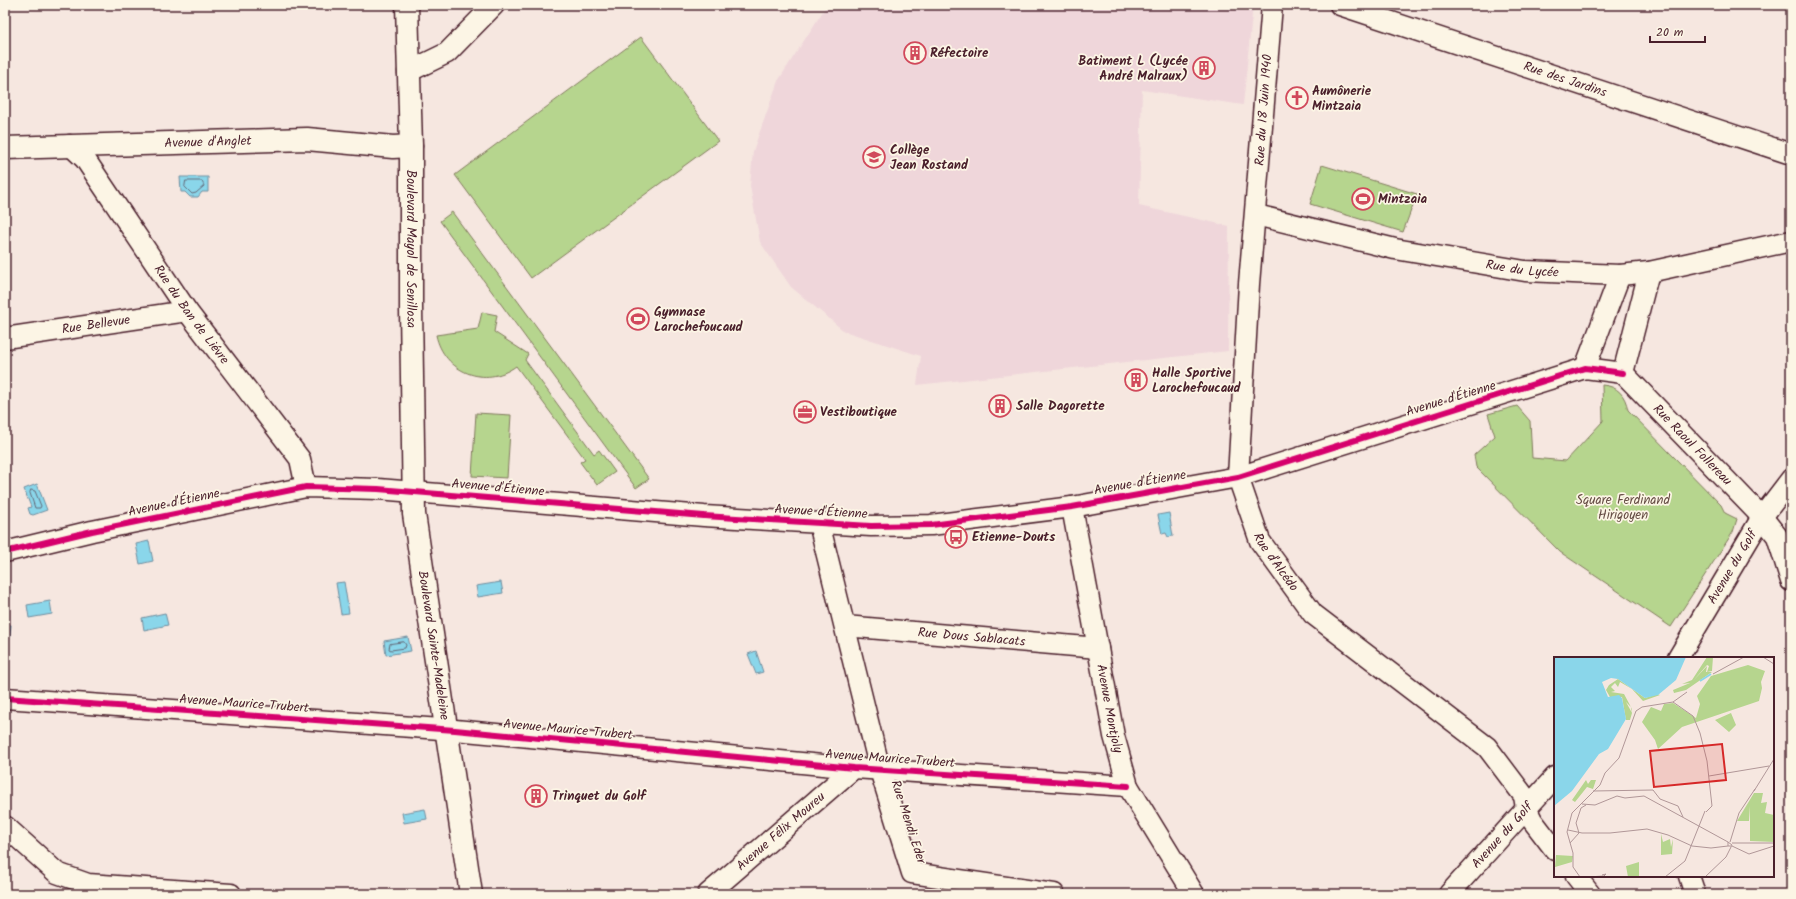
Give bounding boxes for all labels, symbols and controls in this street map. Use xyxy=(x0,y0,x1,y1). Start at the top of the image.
scale bar xyxy=(1650,18,1705,44)
text: 20 m xyxy=(1656,23,1684,42)
building icon: Réfectoire xyxy=(902,40,928,66)
place label: Réfectoire xyxy=(930,43,989,64)
place label: Batiment L (Lycée André Malraux) xyxy=(1078,51,1189,87)
street label: Rue du 18 Juin 1940 xyxy=(1250,53,1278,166)
building icon: Batiment L (Lycée André Malraux) xyxy=(1191,55,1217,81)
street label: Rue des Jardins xyxy=(1521,56,1610,103)
place label: Aumônerie Mintzaia xyxy=(1312,81,1372,117)
church icon: Aumônerie Mintzaia xyxy=(1284,85,1310,111)
street label: Avenue d'Anglet xyxy=(164,130,253,154)
place label: Collège Jean Rostand xyxy=(890,140,969,176)
school or university icon: Collège Jean Rostand xyxy=(861,144,887,170)
street label: Boulevard Mayol de Senillosa xyxy=(400,170,422,328)
sports icon: Mintzaia xyxy=(1350,186,1376,212)
place label: Mintzaia xyxy=(1378,189,1428,210)
street label: Rue du Lycée xyxy=(1484,254,1559,283)
street label: Rue du Ban de Liévre xyxy=(148,260,235,369)
place label: Gymnase Larochefoucaud xyxy=(654,302,744,338)
sports icon: Gymnase Larochefoucaud xyxy=(625,306,651,332)
street label: Rue Bellevue xyxy=(60,309,132,340)
place label: Halle Sportive Larochefoucaud xyxy=(1152,363,1242,399)
building icon: Halle Sportive Larochefoucaud xyxy=(1123,367,1149,393)
street label: Avenue d'Étienne xyxy=(1403,375,1499,423)
building icon: Salle Dagorette xyxy=(987,393,1013,419)
place label: Salle Dagorette xyxy=(1016,396,1105,417)
office icon: Vestiboutique xyxy=(792,399,818,425)
street label: Rue Raoul Follereau xyxy=(1648,399,1738,491)
place label: Vestiboutique xyxy=(820,402,897,423)
street label: Avenue d'Étienne xyxy=(1092,465,1188,501)
street label: Avenue d'Étienne xyxy=(451,473,545,503)
street label: Avenue d'Étienne xyxy=(126,483,222,523)
park label: Square Ferdinand Hirigoyen xyxy=(1576,490,1670,526)
street label: Avenue d'Étienne xyxy=(774,499,868,525)
bus stop icon: Etienne-Douts xyxy=(943,524,969,550)
street label: Avenue du Golf xyxy=(1702,525,1763,608)
place label: Etienne-Douts xyxy=(972,527,1055,548)
street label: Rue d'Alcédo xyxy=(1247,530,1304,596)
street label: Boulevard Sainte-Madeleine xyxy=(412,569,455,722)
street label: Rue Dous Sablacats xyxy=(917,622,1027,652)
inset map xyxy=(1554,657,1774,877)
street label: Avenue Montjoly xyxy=(1091,662,1129,756)
street label: Avenue Maurice Trubert xyxy=(178,689,310,719)
street label: Avenue Maurice Trubert xyxy=(502,714,635,746)
street label: Avenue Maurice Trubert xyxy=(824,744,956,774)
street label: Rue Mendi Eder xyxy=(885,777,932,867)
building icon: Trinquet du Golf xyxy=(523,783,549,809)
place label: Trinquet du Golf xyxy=(552,786,647,807)
street label: Avenue Félix Moureu xyxy=(731,786,830,876)
street label: Avenue du Golf xyxy=(1466,797,1539,873)

